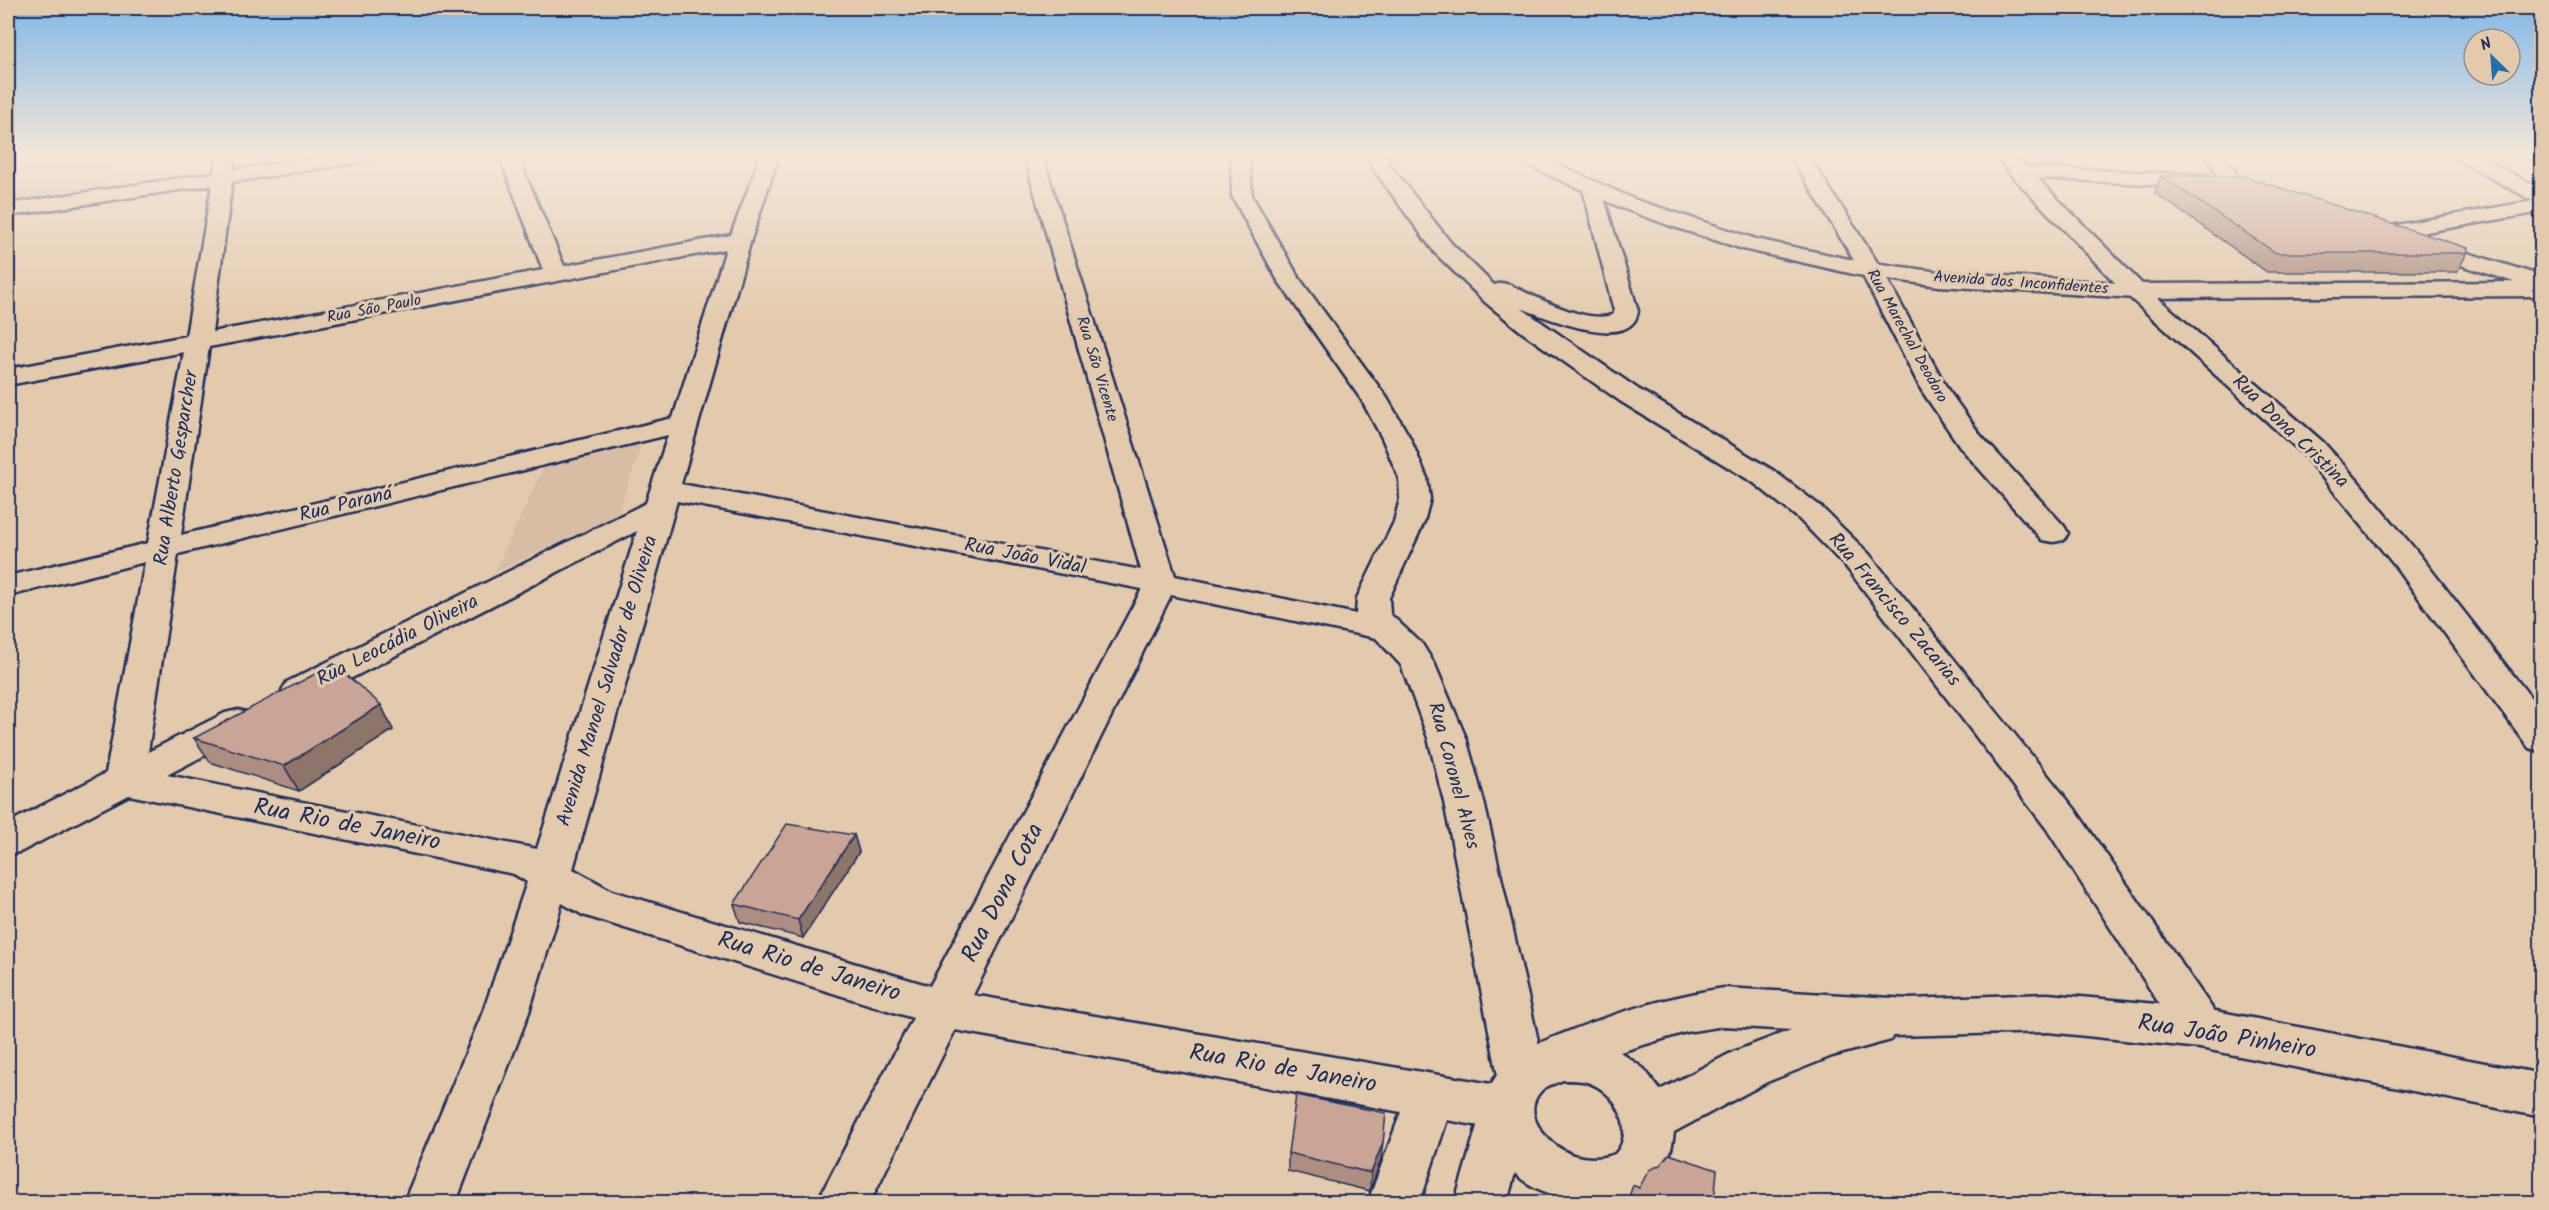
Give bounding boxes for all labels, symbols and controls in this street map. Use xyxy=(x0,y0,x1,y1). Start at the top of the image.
north arrow xyxy=(2462,27,2522,87)
text: N xyxy=(2476,31,2496,58)
street label: Rua Marechal Deodoro xyxy=(1860,264,1954,408)
street label: Avenida dos Inconfidentes xyxy=(1933,264,2109,302)
street label: Rua São Paulo xyxy=(325,288,423,330)
street label: Rua São Vicente xyxy=(1069,313,1125,425)
street label: Rua Alberto Gesparcher xyxy=(146,367,208,568)
street label: Rua Dona Cristina xyxy=(2224,367,2356,497)
street label: Rua Paraná xyxy=(296,478,397,532)
street label: Rua Francisco Zacarias xyxy=(1820,526,1969,695)
street label: Rua João Vidal xyxy=(961,530,1089,584)
street label: Avenida Manoel Salvador de Oliveira xyxy=(548,532,668,830)
street label: Rua Leocádia Oliveira xyxy=(311,586,485,696)
street label: Rua Coronel Alves xyxy=(1418,699,1488,854)
street label: Rua Rio de Janeiro xyxy=(250,788,444,862)
street label: Rua Dona Cota xyxy=(951,816,1055,970)
street label: Rua Rio de Janeiro xyxy=(713,921,906,1013)
street label: Rua João Pinheiro xyxy=(2135,1004,2319,1070)
street label: Rua Rio de Janeiro xyxy=(1186,1033,1380,1105)

